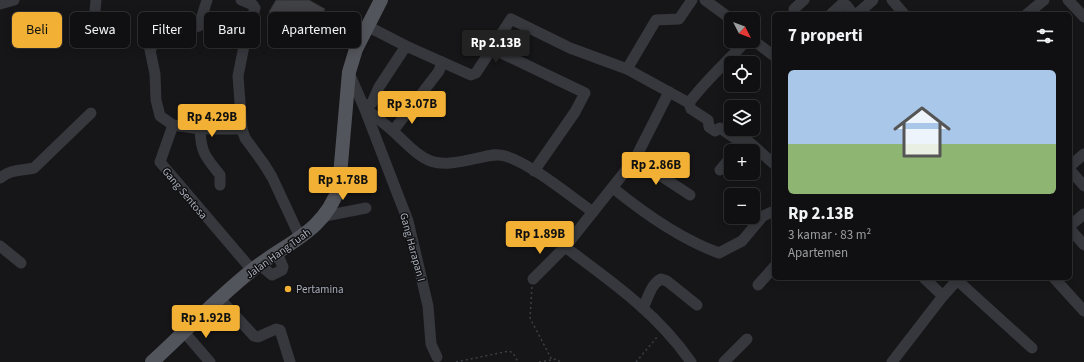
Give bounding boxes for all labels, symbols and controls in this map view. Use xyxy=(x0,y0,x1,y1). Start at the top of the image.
chip: Beli xyxy=(12,12,62,48)
chip: Sewa xyxy=(70,12,130,48)
chip: Filter xyxy=(138,12,196,48)
chip: Baru xyxy=(204,12,260,48)
chip: Apartemen xyxy=(268,12,361,48)
north arrow xyxy=(724,12,760,48)
map controls xyxy=(724,12,760,224)
text: 7 properti xyxy=(788,24,863,48)
icon: filters xyxy=(1034,25,1056,47)
pin: Rp 2.13B xyxy=(455,30,537,64)
text: Rp 2.13B xyxy=(471,34,521,52)
button: locate xyxy=(724,56,760,92)
pin: Rp 3.07B xyxy=(371,91,453,125)
text: Rp 3.07B xyxy=(387,95,437,113)
icon: home xyxy=(886,96,958,168)
button: layers xyxy=(724,100,760,136)
pin: Rp 4.29B xyxy=(171,104,253,138)
text: Rp 4.29B xyxy=(187,108,237,126)
button: + xyxy=(724,144,760,180)
pin: Rp 2.86B xyxy=(615,152,697,186)
text: Rp 2.86B xyxy=(631,156,681,174)
street label: Gang Sentosa xyxy=(159,164,211,222)
pin: Rp 1.78B xyxy=(302,167,384,201)
text: Rp 1.78B xyxy=(318,171,368,189)
button: − xyxy=(724,188,760,224)
text: Rp 2.13B xyxy=(788,202,854,226)
street label: Gang Harapan I xyxy=(396,211,429,283)
pin: Rp 1.89B xyxy=(499,221,581,255)
street label: Jalan Hang Tuah xyxy=(243,225,314,282)
text: Rp 1.89B xyxy=(515,225,565,243)
text: 3 kamar · 83 m² xyxy=(788,226,871,244)
text: Apartemen xyxy=(788,244,848,262)
place label: Pertamina xyxy=(296,282,344,297)
marker: Pertamina xyxy=(283,284,293,294)
pin: Rp 1.92B xyxy=(165,305,247,339)
text: Rp 1.92B xyxy=(181,309,231,327)

